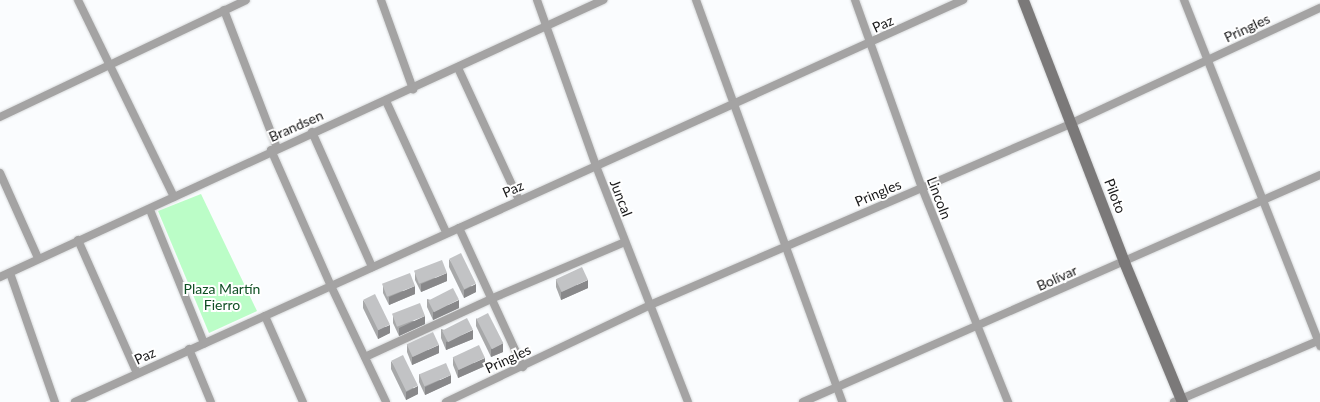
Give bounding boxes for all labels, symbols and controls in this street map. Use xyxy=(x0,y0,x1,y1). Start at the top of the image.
street label: Pringles xyxy=(1221,10,1273,46)
street label: Paz xyxy=(870,12,896,36)
street label: Brandsen xyxy=(266,107,326,145)
street label: Lincoln xyxy=(923,174,955,222)
street label: Pringles xyxy=(852,176,904,210)
street label: Piloto xyxy=(1101,176,1129,216)
street label: Paz xyxy=(500,177,526,201)
street label: Juncal xyxy=(606,177,636,219)
street label: Bolívar xyxy=(1034,262,1080,294)
park label: Plaza Martín Fierro xyxy=(184,281,260,314)
street label: Pringles xyxy=(482,341,534,377)
street label: Paz xyxy=(132,344,158,368)

